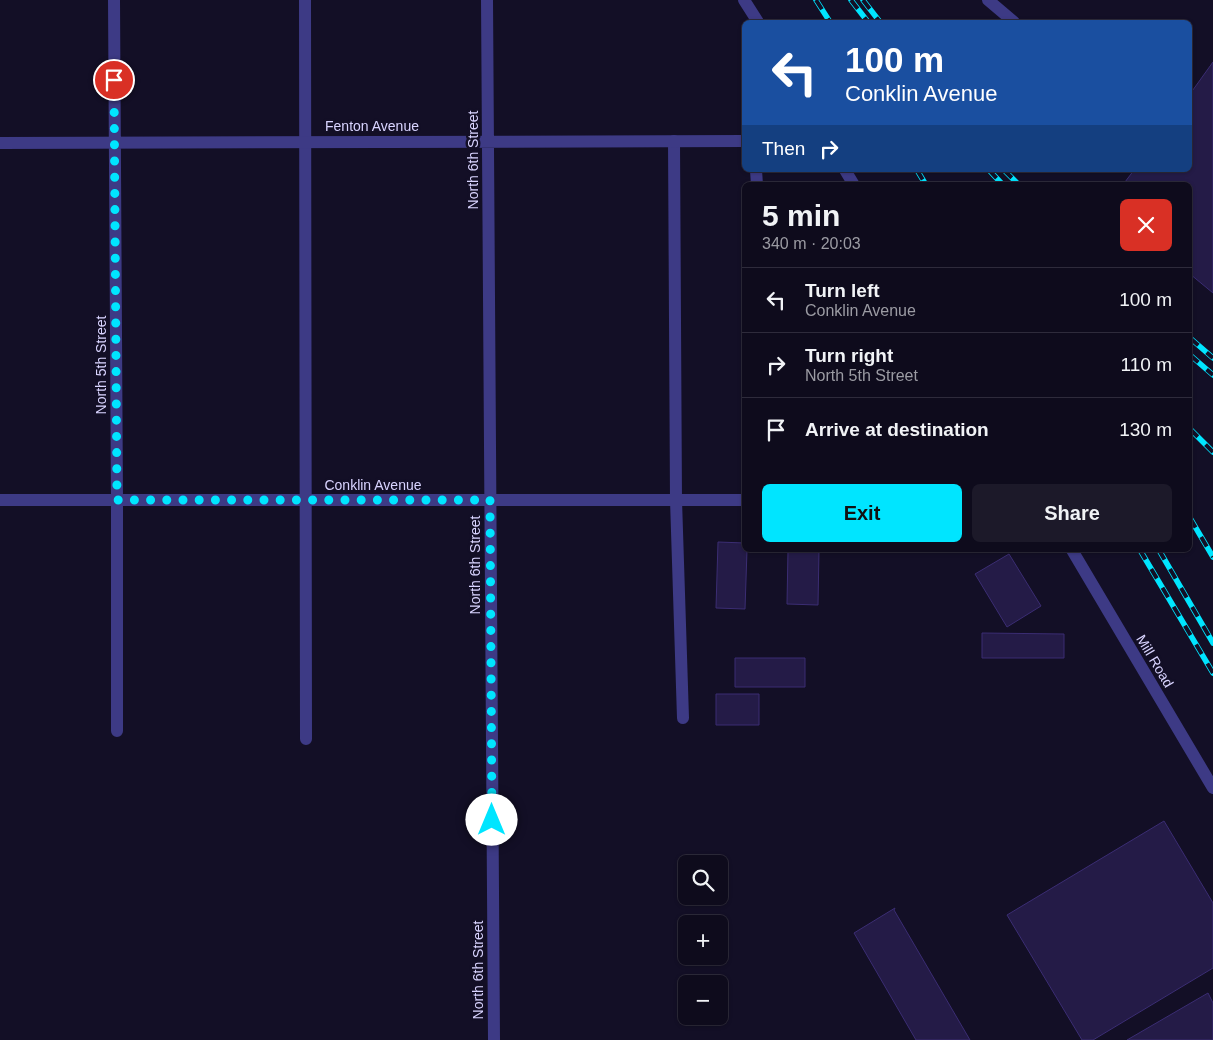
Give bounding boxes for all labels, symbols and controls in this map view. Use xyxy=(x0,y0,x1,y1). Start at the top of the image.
icon: left xyxy=(762,40,827,105)
text: 100 m xyxy=(845,40,944,79)
pin xyxy=(93,59,135,101)
icon: arrive xyxy=(100,66,128,94)
text: Conklin Avenue xyxy=(845,81,998,106)
street label: North 6th Street xyxy=(465,110,481,209)
street label: Fenton Avenue xyxy=(325,118,419,134)
icon: right xyxy=(815,135,843,163)
text: Then xyxy=(762,138,805,159)
text: 5 min xyxy=(762,199,840,232)
button: close xyxy=(1120,199,1172,251)
text: 340 m · 20:03 xyxy=(762,235,861,252)
text: Turn left xyxy=(805,280,880,301)
icon: left xyxy=(762,286,790,314)
text: 100 m xyxy=(1119,289,1172,310)
text: Conklin Avenue xyxy=(805,302,916,319)
street label: North 5th Street xyxy=(93,315,109,414)
text: Turn right xyxy=(805,345,893,366)
icon: right xyxy=(762,351,790,379)
text: 110 m xyxy=(1121,354,1172,375)
text: North 5th Street xyxy=(805,367,918,384)
icon: arrive xyxy=(762,416,790,444)
text: Arrive at destination xyxy=(805,419,989,440)
text: 130 m xyxy=(1119,419,1172,440)
street label: Conklin Avenue xyxy=(324,477,422,493)
button: Exit xyxy=(762,484,962,542)
button: Share xyxy=(972,484,1172,542)
street label: North 6th Street xyxy=(467,515,483,614)
street label: Mill Road xyxy=(1133,632,1177,690)
position arrow xyxy=(465,793,517,845)
map controls xyxy=(678,855,728,1025)
button: search xyxy=(678,855,728,905)
button: + xyxy=(678,915,728,965)
street label: North 6th Street xyxy=(470,920,486,1019)
button: − xyxy=(678,975,728,1025)

